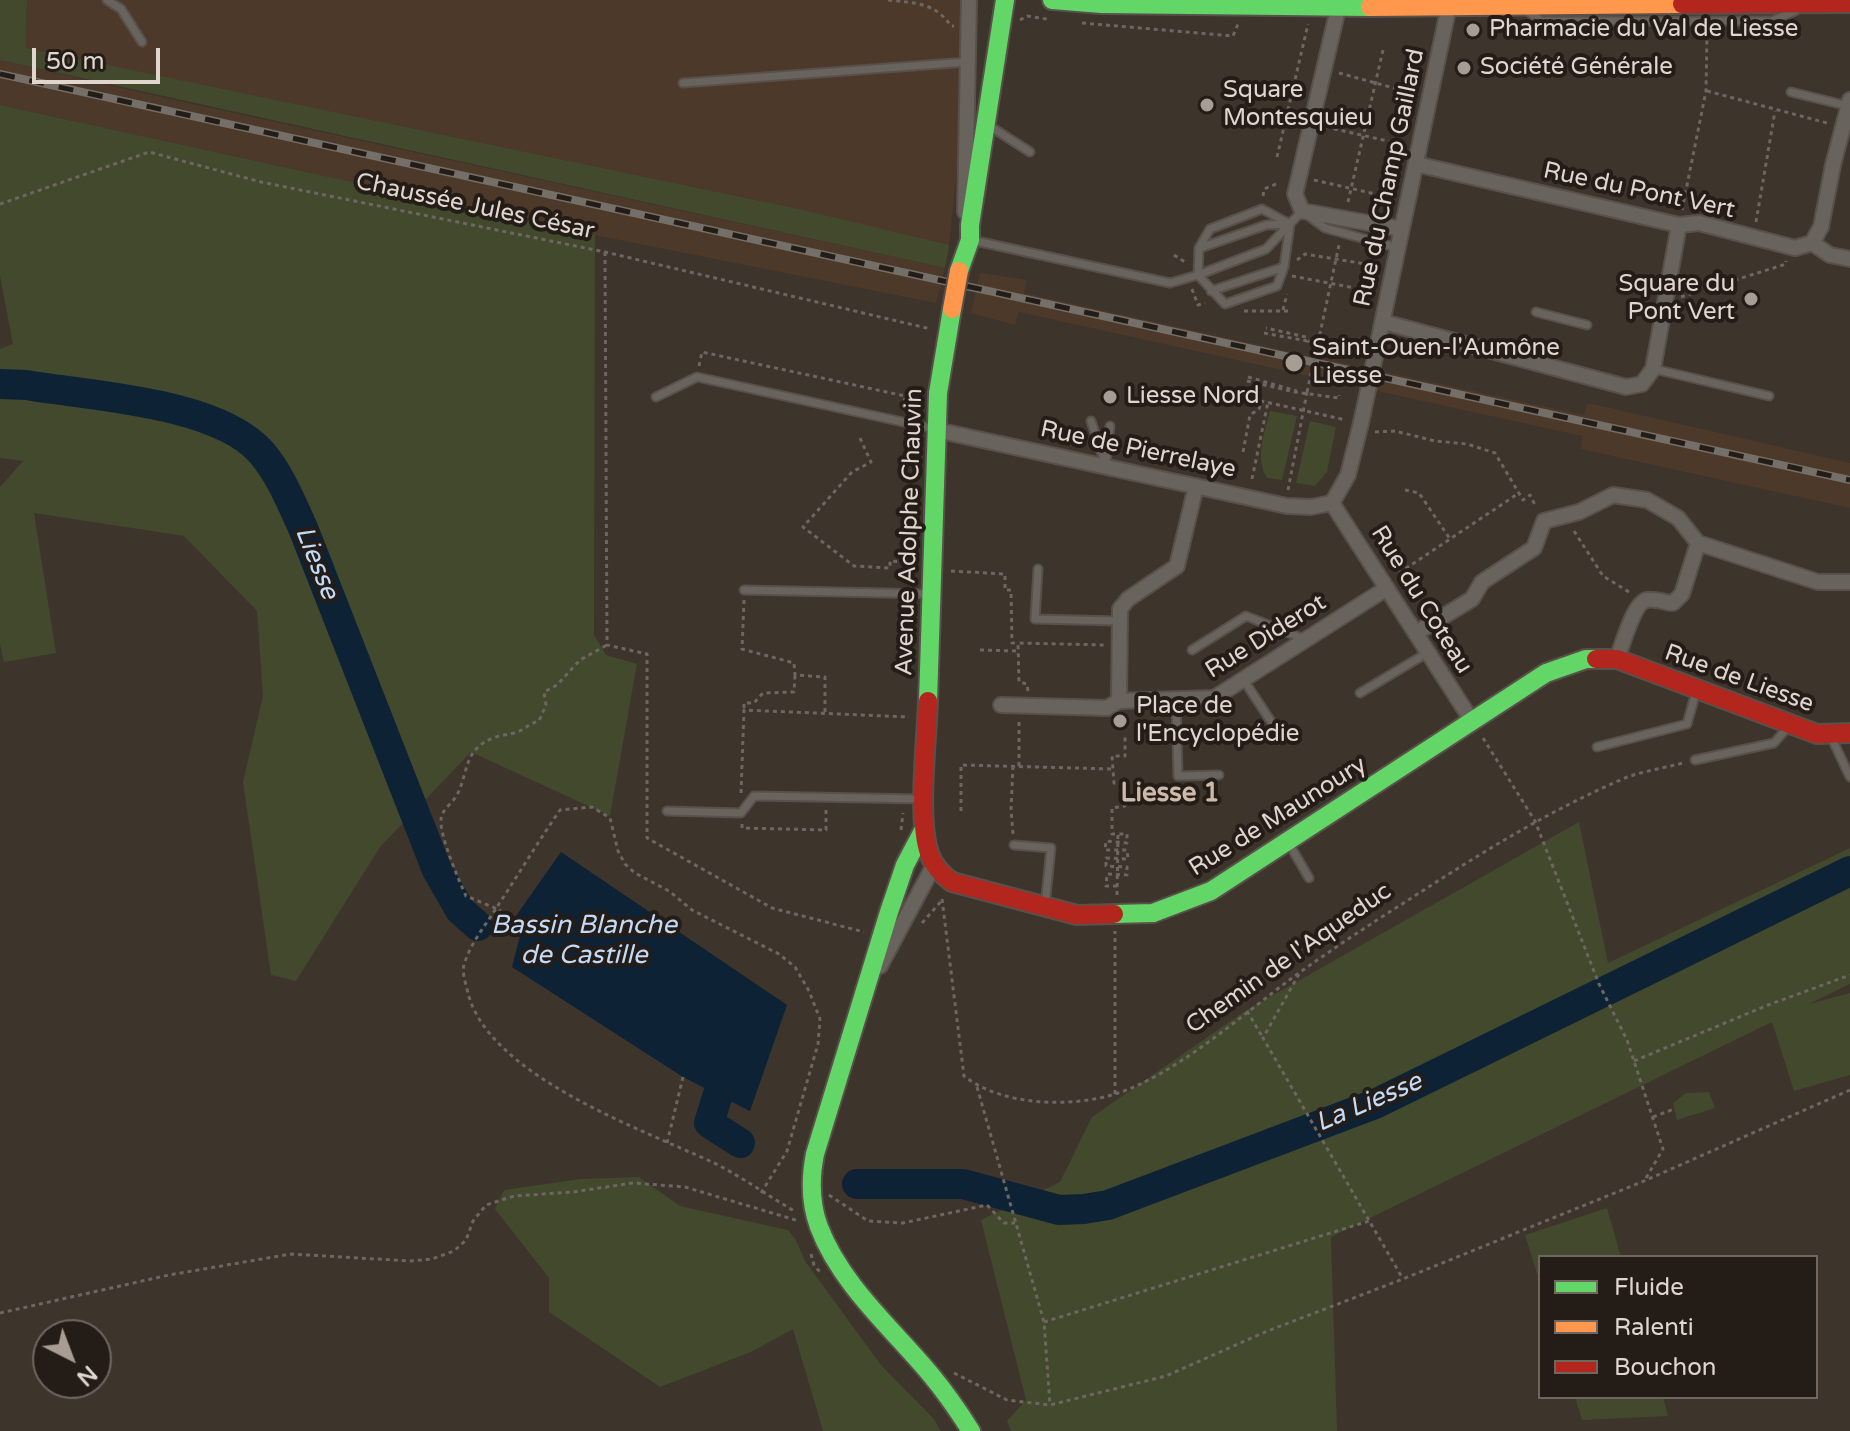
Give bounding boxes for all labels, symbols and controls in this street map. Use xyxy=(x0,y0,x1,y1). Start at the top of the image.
place label: Pharmacie du Val de Liesse xyxy=(1489,16,1798,44)
marker: Pharmacie du Val de Liesse xyxy=(1464,21,1482,39)
scale bar xyxy=(36,32,164,82)
street label: Rue du Champ Gaillard xyxy=(1349,46,1431,310)
text: 50 m xyxy=(46,47,104,76)
place label: Société Générale xyxy=(1480,54,1673,82)
marker: Société Générale xyxy=(1455,59,1473,77)
place label: Square Montesquieu xyxy=(1223,77,1373,133)
marker: Square Montesquieu xyxy=(1198,96,1216,114)
street label: Rue du Pont Vert xyxy=(1541,157,1737,225)
street label: Chaussée Jules César xyxy=(353,168,597,246)
place label: Square du Pont Vert xyxy=(1619,271,1735,327)
marker: Square du Pont Vert xyxy=(1742,290,1760,308)
place label: Saint-Ouen-l'Aumône Liesse xyxy=(1312,335,1560,391)
marker: Saint-Ouen-l'Aumône Liesse xyxy=(1283,352,1305,374)
place label: Liesse Nord xyxy=(1126,383,1260,411)
street label: Avenue Adolphe Chauvin xyxy=(891,388,929,676)
marker: Liesse Nord xyxy=(1101,388,1119,406)
street label: Rue de Pierrelaye xyxy=(1038,415,1238,485)
street label: Rue du Coteau xyxy=(1364,521,1478,679)
water label: Liesse xyxy=(287,522,345,604)
street label: Rue Diderot xyxy=(1200,589,1332,685)
street label: Rue de Liesse xyxy=(1661,639,1817,719)
place label: Place de l'Encyclopédie xyxy=(1136,693,1299,749)
marker: Place de l'Encyclopédie xyxy=(1111,712,1129,730)
street label: Rue de Maunoury xyxy=(1184,751,1372,883)
district label: Liesse 1 xyxy=(1121,778,1219,810)
street label: Chemin de l'Aqueduc xyxy=(1181,877,1397,1041)
water label: Bassin Blanche de Castille xyxy=(491,910,677,972)
water label: La Liesse xyxy=(1311,1067,1427,1139)
legend xyxy=(1538,1255,1818,1399)
text: Fluide xyxy=(1614,1273,1684,1302)
text: Ralenti xyxy=(1614,1313,1694,1342)
north arrow xyxy=(32,1319,112,1399)
text: Bouchon xyxy=(1614,1353,1716,1382)
text: N xyxy=(71,1360,102,1391)

